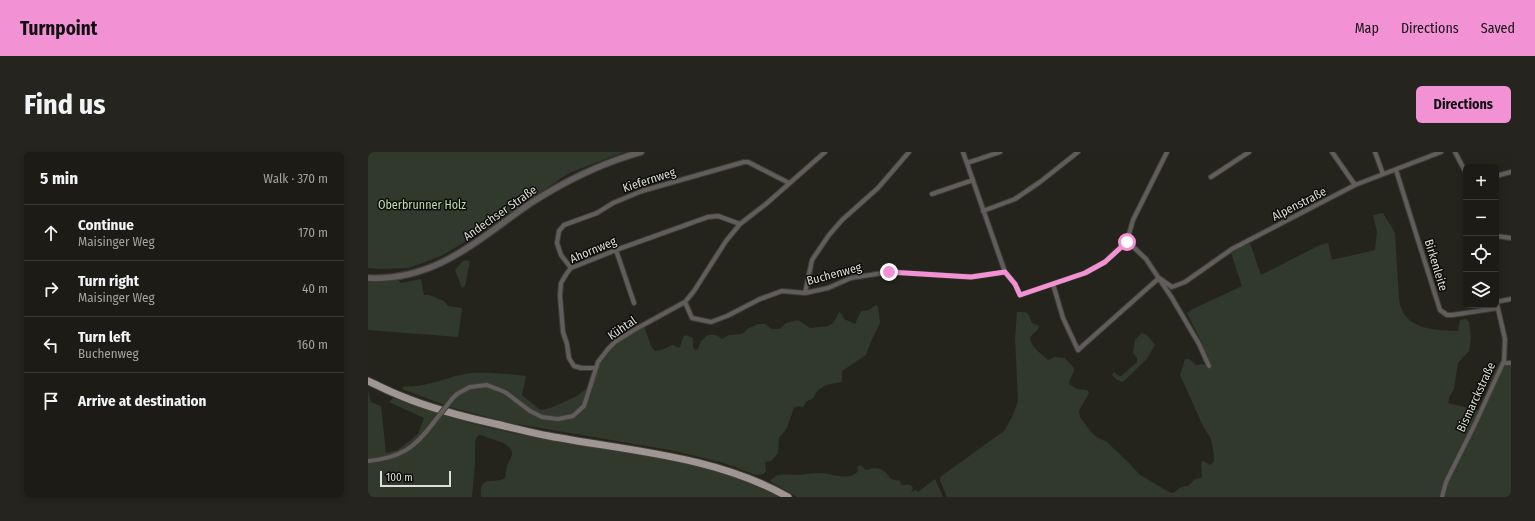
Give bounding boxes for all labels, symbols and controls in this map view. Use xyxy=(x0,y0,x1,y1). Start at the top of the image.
text: Turnpoint xyxy=(20,17,97,40)
text: Map xyxy=(1355,20,1379,37)
text: Directions xyxy=(1401,20,1459,37)
text: Saved xyxy=(1481,20,1515,37)
button: Directions xyxy=(1416,86,1511,123)
text: Find us xyxy=(24,88,106,121)
map controls xyxy=(1463,164,1499,308)
button: + xyxy=(1463,164,1499,200)
street label: Kiefernweg xyxy=(621,165,678,195)
text: 5 min xyxy=(40,168,78,189)
text: Walk · 370 m xyxy=(263,171,328,186)
street label: Andechser Straße xyxy=(461,182,539,244)
street label: Alpenstraße xyxy=(1269,184,1329,224)
park label: Oberbrunner Holz xyxy=(378,198,466,212)
button: − xyxy=(1463,200,1499,236)
text: Continue xyxy=(78,216,134,234)
icon: ahead xyxy=(40,222,62,244)
text: 170 m xyxy=(298,225,328,240)
route start xyxy=(1118,233,1136,251)
text: Maisinger Weg xyxy=(78,234,155,249)
street label: Ahornweg xyxy=(568,234,619,266)
button: locate xyxy=(1463,236,1499,272)
street label: Birkenleite xyxy=(1422,237,1450,293)
street label: Buchenweg xyxy=(805,260,863,288)
route end xyxy=(880,263,898,281)
text: Turn right xyxy=(78,272,139,290)
button: layers xyxy=(1463,272,1499,308)
icon: right xyxy=(40,278,62,300)
text: 40 m xyxy=(302,281,328,296)
text: Maisinger Weg xyxy=(78,290,155,305)
street label: Kühtal xyxy=(605,313,639,343)
text: Turn left xyxy=(78,328,131,346)
icon: left xyxy=(40,334,62,356)
text: 160 m xyxy=(297,337,328,352)
text: Buchenweg xyxy=(78,346,139,361)
street label: Bismarckstraße xyxy=(1454,360,1498,434)
icon: arrive xyxy=(40,390,62,412)
text: Arrive at destination xyxy=(78,392,206,410)
scale bar xyxy=(380,469,451,488)
text: 100 m xyxy=(386,471,413,484)

